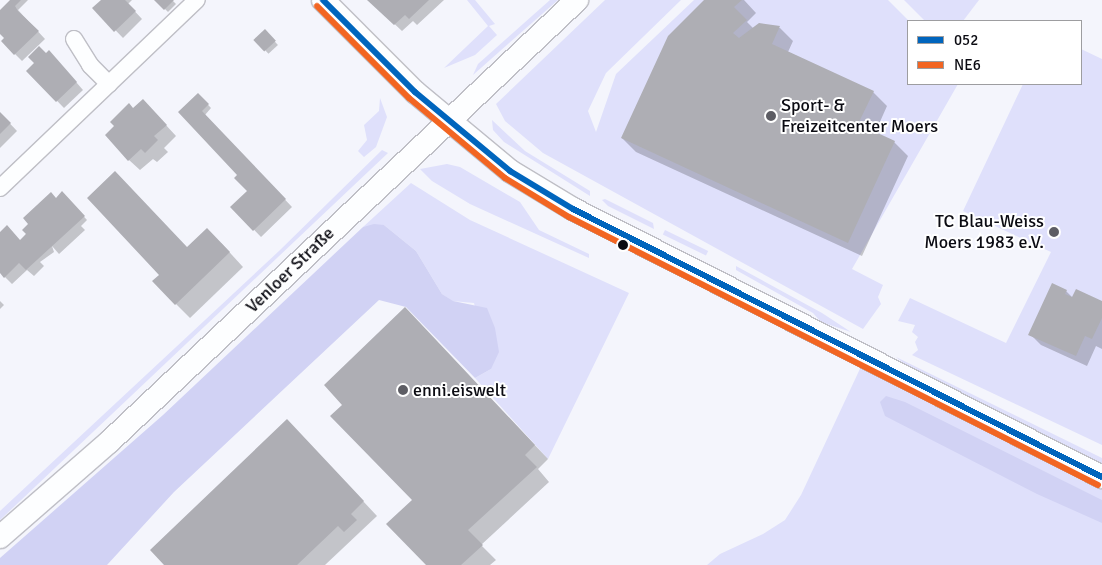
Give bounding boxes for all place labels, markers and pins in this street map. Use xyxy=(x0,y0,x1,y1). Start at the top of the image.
place label: Sport- & Freizeitcenter Moers xyxy=(781,95,938,138)
marker: Sport- & Freizeitcenter Moers xyxy=(765,110,777,122)
place label: TC Blau-Weiss Moers 1983 e.V. xyxy=(924,211,1044,253)
marker: TC Blau-Weiss Moers 1983 e.V. xyxy=(1048,226,1060,238)
unlabelled marker xyxy=(618,240,628,250)
place label: enni.eiswelt xyxy=(413,379,506,401)
marker: enni.eiswelt xyxy=(397,384,409,396)

